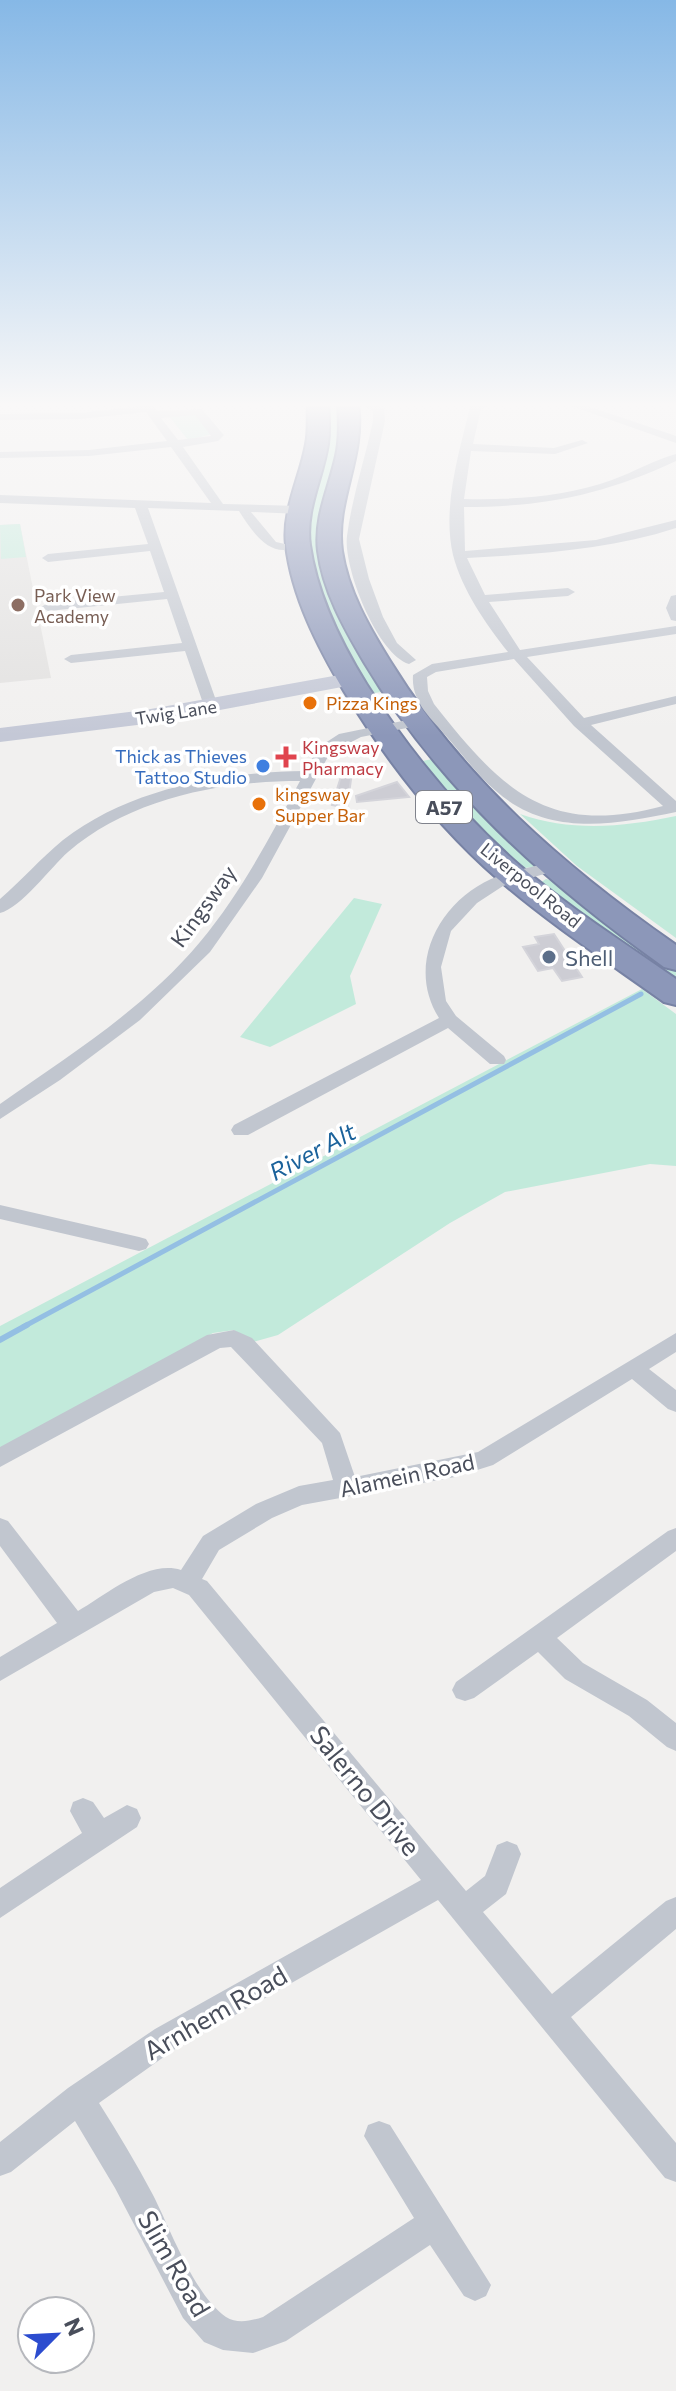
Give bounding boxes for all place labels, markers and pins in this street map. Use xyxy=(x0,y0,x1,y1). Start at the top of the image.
place label: Park View Academy xyxy=(34,584,116,627)
marker: Park View Academy xyxy=(9,596,27,614)
place label: Pizza Kings xyxy=(326,692,418,714)
marker: Pizza Kings xyxy=(301,694,319,712)
place label: Kingsway Pharmacy xyxy=(302,736,384,779)
place label: Thick as Thieves Tattoo Studio xyxy=(115,745,247,788)
marker: Kingsway Pharmacy xyxy=(277,748,295,766)
marker: Thick as Thieves Tattoo Studio xyxy=(254,757,272,775)
place label: kingsway Supper Bar xyxy=(275,783,365,826)
marker: kingsway Supper Bar xyxy=(250,795,268,813)
place label: Shell xyxy=(565,944,613,971)
marker: Shell xyxy=(540,948,558,966)

